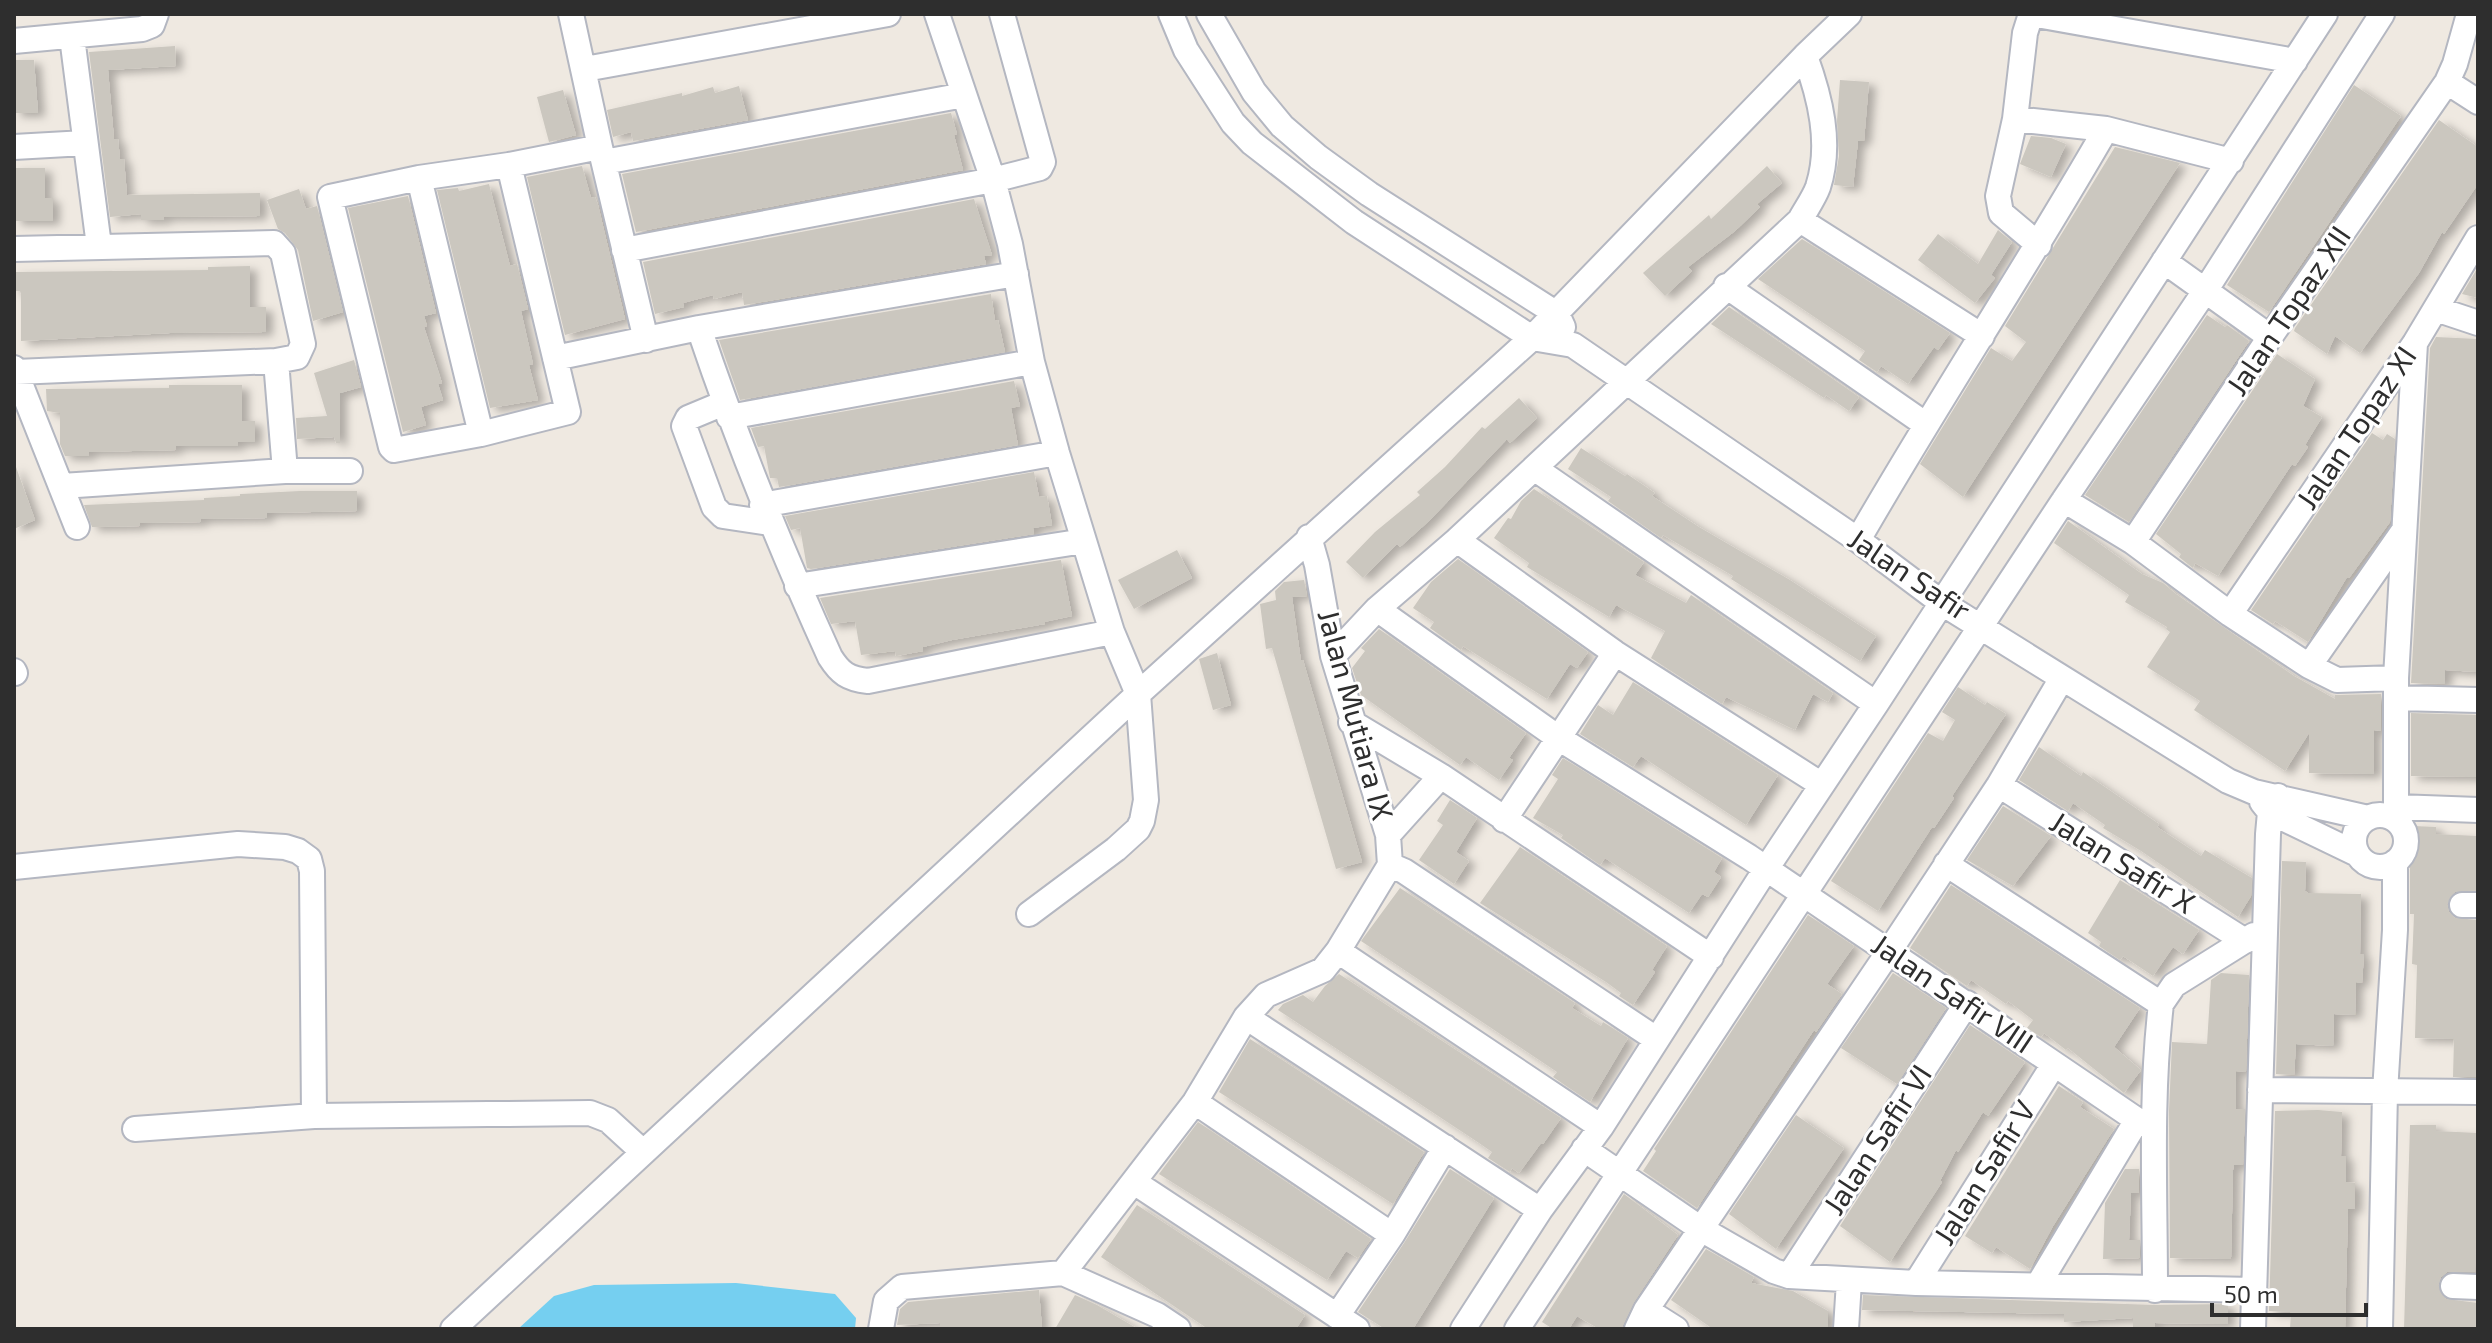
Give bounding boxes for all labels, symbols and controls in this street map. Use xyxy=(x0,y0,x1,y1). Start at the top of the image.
street label: Jalan Topaz XII xyxy=(2218,218,2357,401)
street label: Jalan Topaz XI xyxy=(2288,339,2423,515)
street label: Jalan Safir xyxy=(1842,519,1978,627)
street label: Jalan Mutiara IX xyxy=(1312,605,1402,824)
street label: Jalan Safir X xyxy=(2044,803,2202,920)
street label: Jalan Safir VIII xyxy=(1866,925,2041,1060)
street label: Jalan Safir VI xyxy=(1815,1057,1938,1220)
street label: Jalan Safir V xyxy=(1925,1093,2042,1251)
scale bar xyxy=(2212,1267,2366,1317)
text: 50 m xyxy=(2224,1279,2278,1308)

